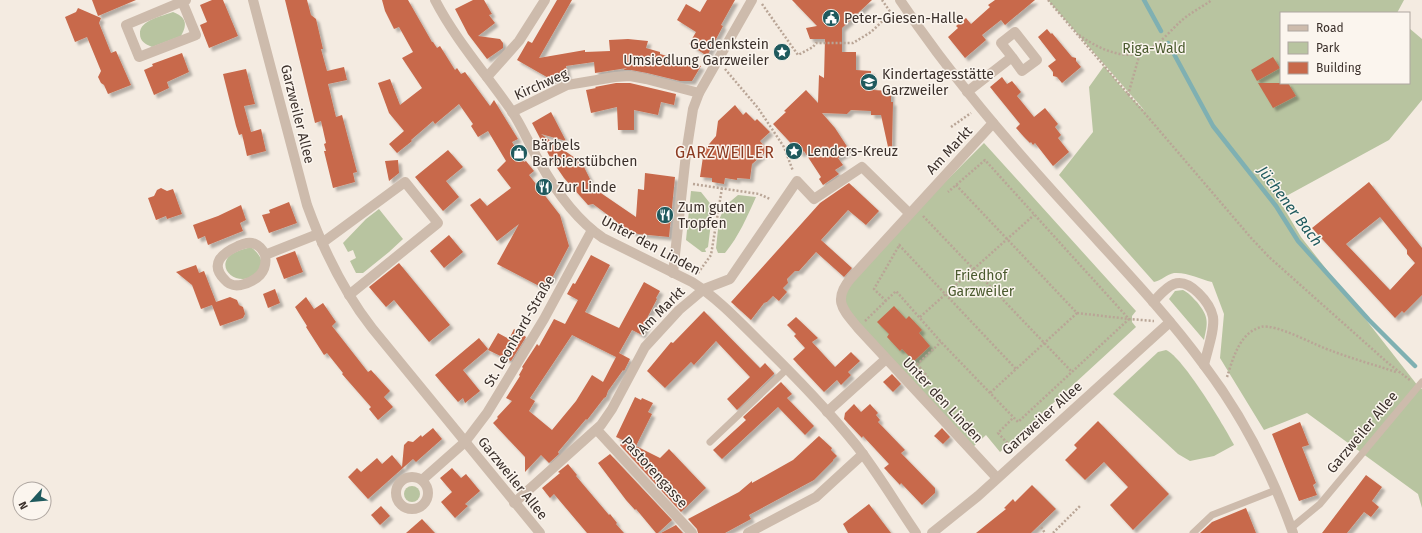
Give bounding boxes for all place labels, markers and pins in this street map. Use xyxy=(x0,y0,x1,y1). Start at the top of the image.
public building icon: Peter-Giesen-Halle xyxy=(821,8,841,28)
place label: Peter-Giesen-Halle xyxy=(844,10,964,27)
place label: Gedenkstein Umsiedlung Garzweiler xyxy=(623,36,770,69)
place icon: Gedenkstein Umsiedlung Garzweiler xyxy=(772,42,792,62)
place label: Kindertagesstätte Garzweiler xyxy=(882,66,994,99)
school or university icon: Kindertagesstätte Garzweiler xyxy=(859,72,879,92)
place label: Bärbels Barbierstübchen xyxy=(532,137,637,170)
place icon: Lenders-Kreuz xyxy=(784,141,804,161)
shop icon: Bärbels Barbierstübchen xyxy=(509,143,529,163)
place label: Lenders-Kreuz xyxy=(807,143,898,160)
restaurant icon: Zur Linde xyxy=(534,177,554,197)
place label: Zur Linde xyxy=(557,179,616,196)
place label: Zum guten Tropfen xyxy=(678,199,745,232)
restaurant icon: Zum guten Tropfen xyxy=(655,205,675,225)

